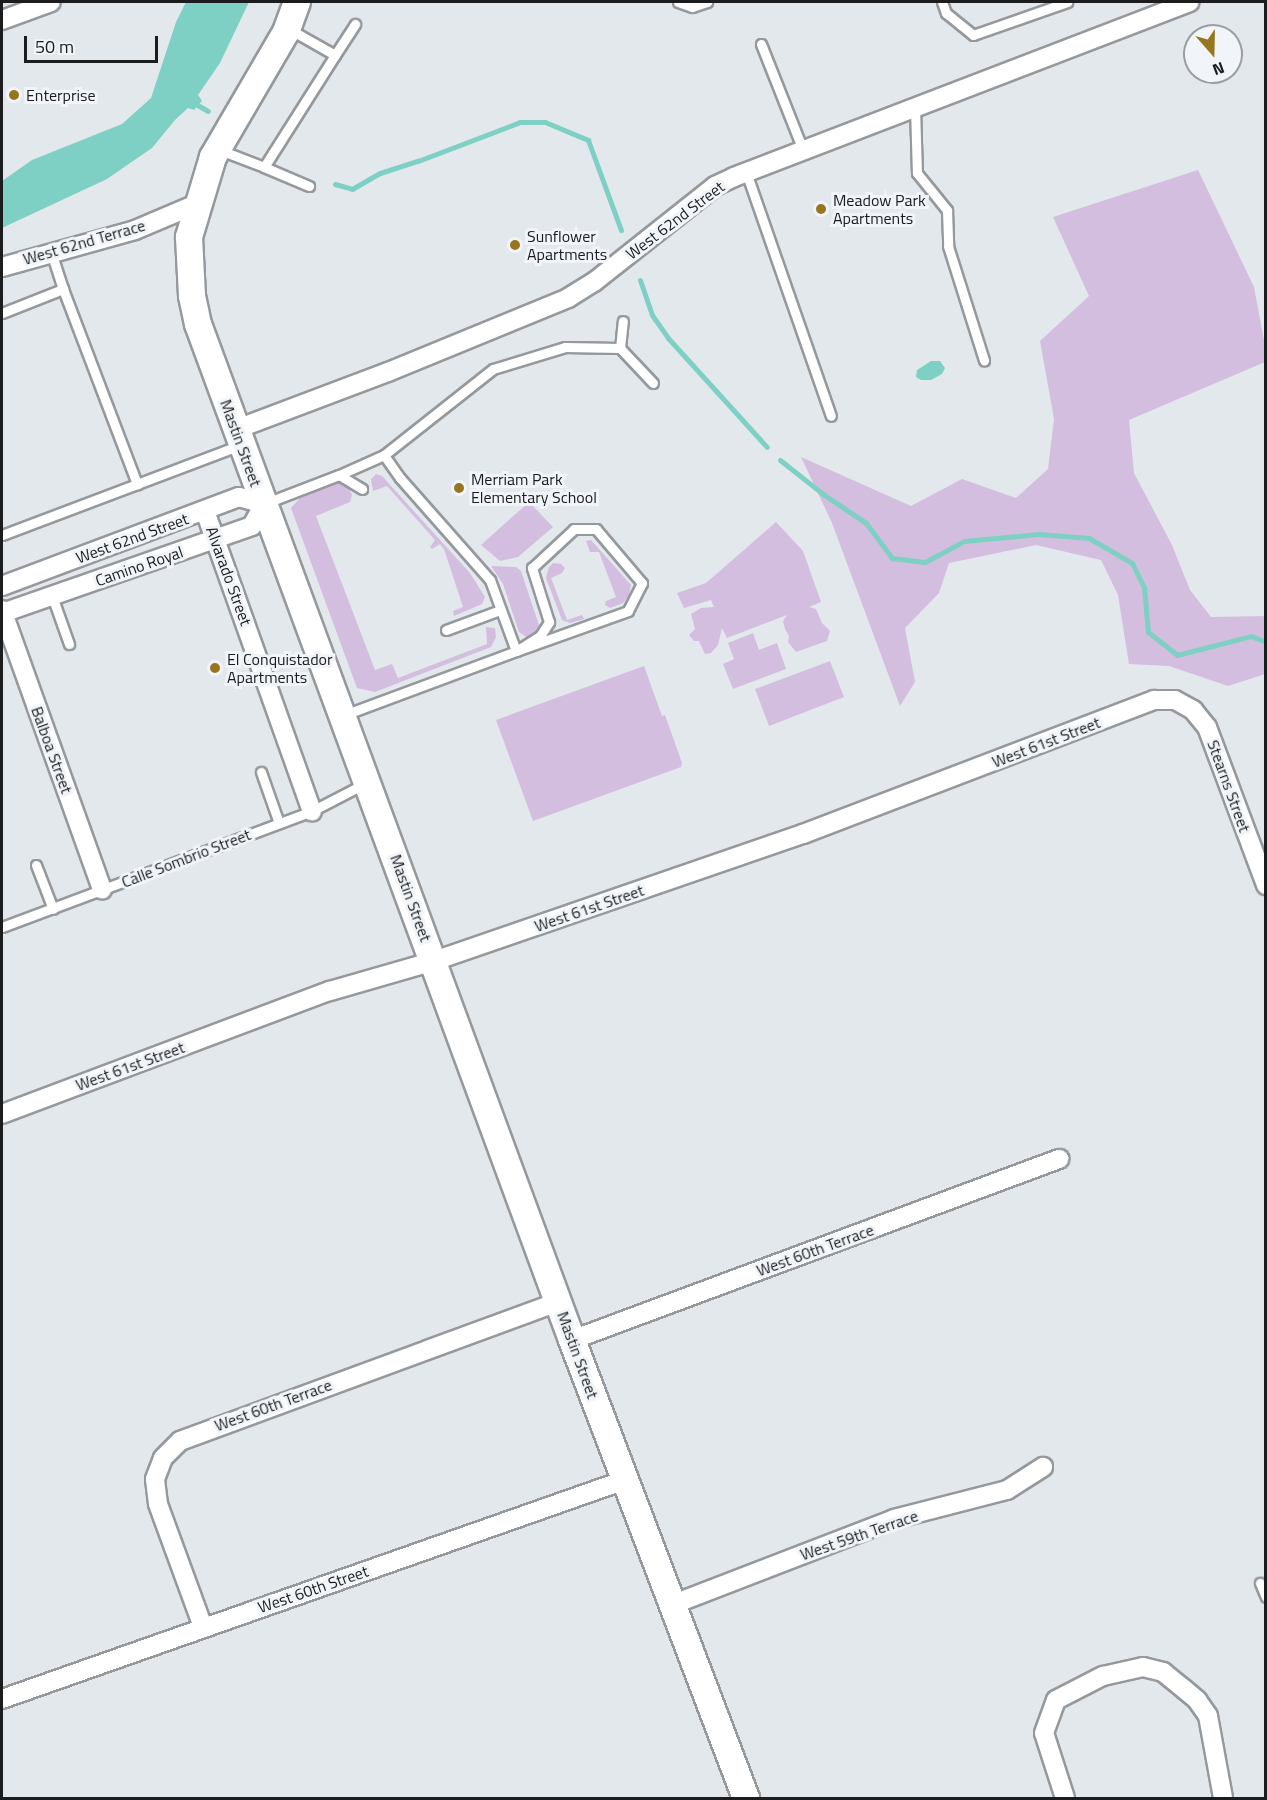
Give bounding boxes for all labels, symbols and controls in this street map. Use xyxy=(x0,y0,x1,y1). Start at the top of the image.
scale bar xyxy=(27,24,160,62)
north arrow xyxy=(1183,24,1243,84)
text: 50 m xyxy=(35,33,74,60)
text: N xyxy=(1209,56,1228,82)
place label: Enterprise xyxy=(26,85,96,105)
marker: Enterprise xyxy=(7,88,21,102)
street label: West 62nd Street xyxy=(622,177,728,263)
place label: Meadow Park Apartments xyxy=(833,190,926,228)
marker: Meadow Park Apartments xyxy=(814,202,828,216)
street label: West 62nd Terrace xyxy=(21,215,147,269)
place label: Sunflower Apartments xyxy=(527,226,607,264)
marker: Sunflower Apartments xyxy=(508,238,522,252)
street label: Mastin Street xyxy=(216,397,266,489)
place label: Merriam Park Elementary School xyxy=(471,469,597,507)
marker: Merriam Park Elementary School xyxy=(452,481,466,495)
street label: West 62nd Street xyxy=(73,509,191,567)
street label: Alvarado Street xyxy=(202,524,256,628)
street label: Camino Royal xyxy=(93,542,185,590)
place label: El Conquistador Apartments xyxy=(227,649,333,687)
marker: El Conquistador Apartments xyxy=(208,661,222,675)
street label: Balboa Street xyxy=(27,704,77,796)
street label: West 61st Street xyxy=(989,713,1103,771)
street label: Stearns Street xyxy=(1203,737,1255,835)
street label: Calle Sombrio Street xyxy=(119,825,253,891)
street label: Mastin Street xyxy=(386,852,436,944)
street label: West 61st Street xyxy=(532,880,646,936)
street label: West 61st Street xyxy=(73,1037,187,1095)
street label: West 60th Terrace xyxy=(754,1220,876,1280)
street label: Mastin Street xyxy=(553,1309,603,1401)
street label: West 60th Terrace xyxy=(212,1375,334,1435)
street label: West 59th Terrace xyxy=(798,1506,920,1564)
street label: West 60th Street xyxy=(255,1561,371,1617)

